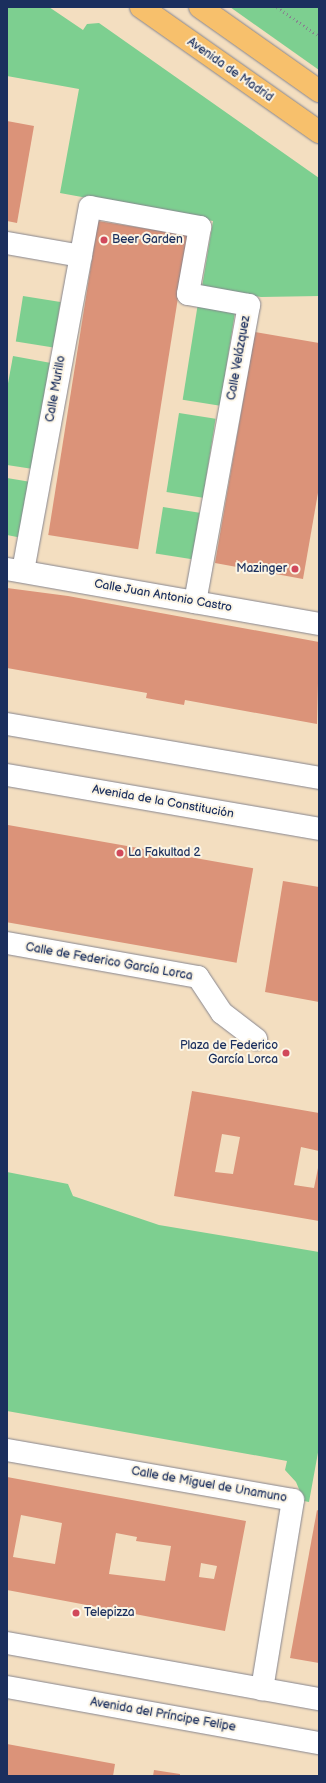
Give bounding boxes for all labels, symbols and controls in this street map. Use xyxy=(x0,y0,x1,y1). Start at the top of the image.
street label: Avenida de Madrid xyxy=(184,35,276,105)
place label: Beer Garden xyxy=(112,233,183,247)
marker: Beer Garden xyxy=(99,235,109,245)
street label: Calle Velázquez xyxy=(224,314,254,402)
street label: Calle Murillo xyxy=(43,355,69,423)
place label: Mazinger xyxy=(236,562,287,576)
marker: Mazinger xyxy=(290,564,300,574)
street label: Calle Juan Antonio Castro xyxy=(93,577,233,615)
street label: Avenida de la Constitución xyxy=(91,782,235,822)
place label: La Fakultad 2 xyxy=(128,846,201,860)
marker: La Fakultad 2 xyxy=(115,848,125,858)
street label: Calle de Federico García Lorca xyxy=(24,940,194,984)
place label: Plaza de Federico García Lorca xyxy=(180,1039,278,1067)
marker: Plaza de Federico García Lorca xyxy=(281,1048,291,1058)
street label: Calle de Miguel de Unamuno xyxy=(130,1464,288,1506)
place label: Telepizza xyxy=(84,1606,135,1620)
marker: Telepizza xyxy=(71,1608,81,1618)
street label: Avenida del Príncipe Felipe xyxy=(89,1695,237,1735)

